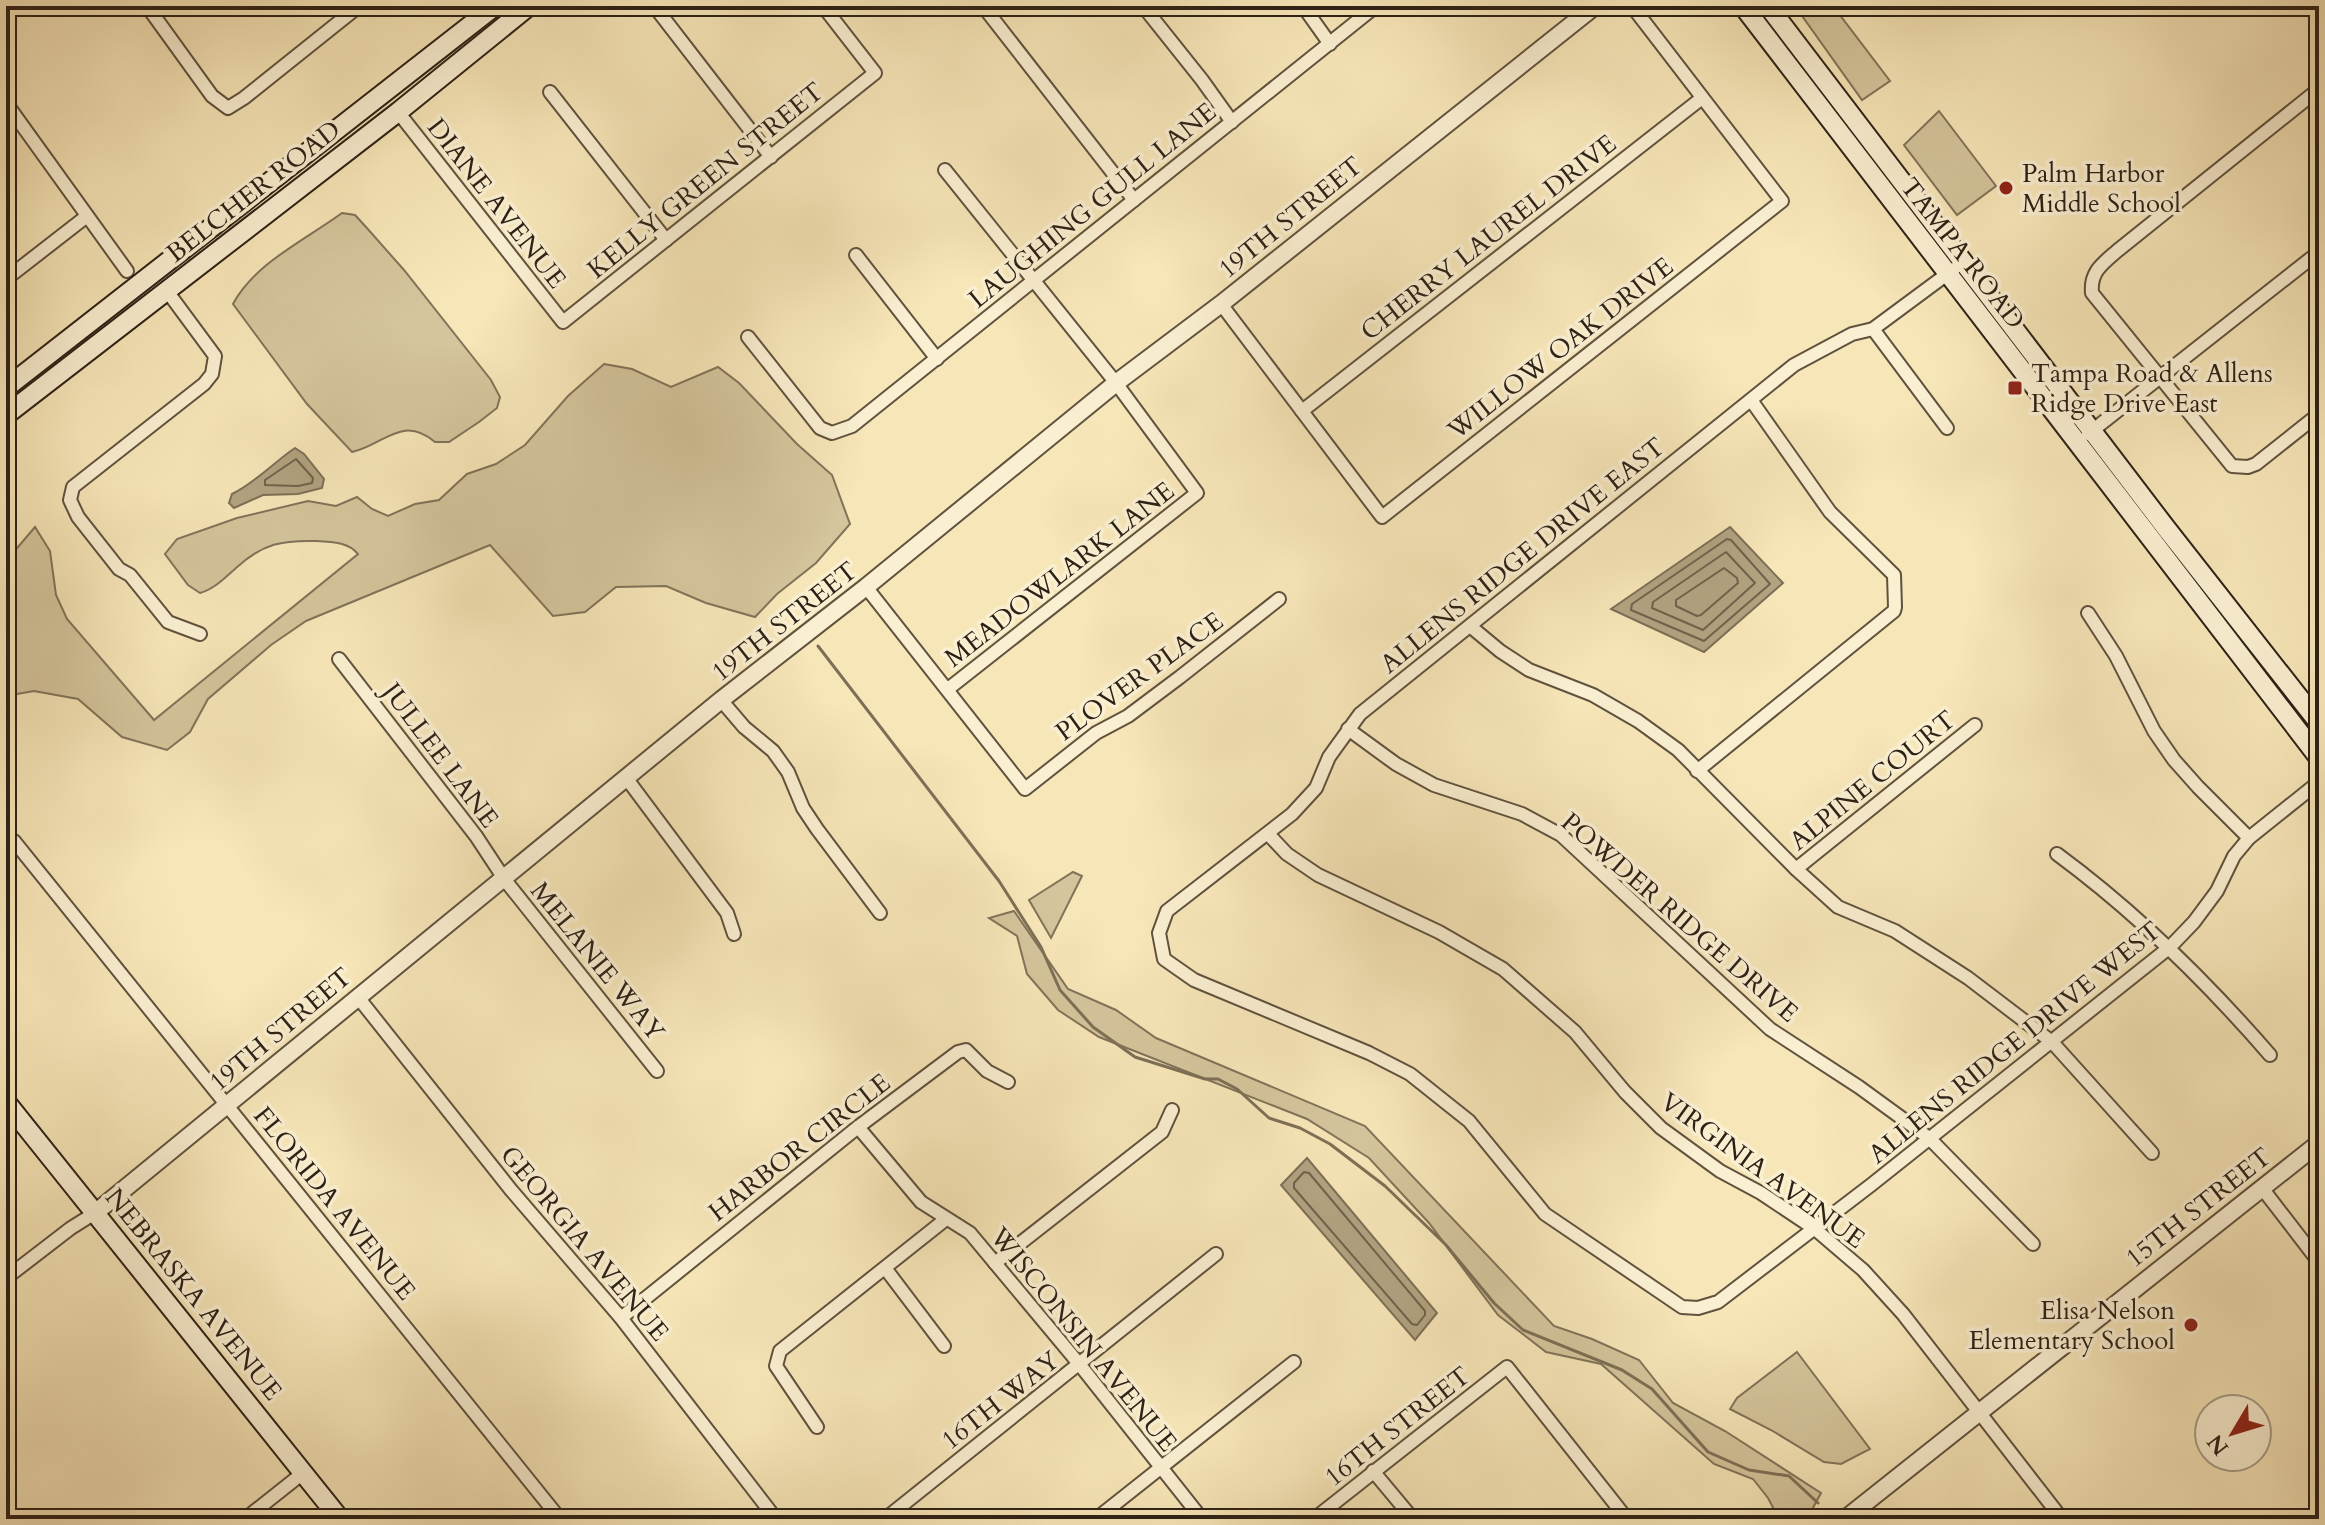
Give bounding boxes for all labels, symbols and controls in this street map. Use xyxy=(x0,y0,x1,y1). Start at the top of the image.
street label: KELLY GREEN STREET xyxy=(580,74,831,287)
street label: LAUGHING GULL LANE xyxy=(961,95,1223,316)
street label: DIANE AVENUE xyxy=(419,111,574,296)
street label: BELCHER ROAD xyxy=(159,112,348,271)
street label: CHERRY LAUREL DRIVE xyxy=(1353,126,1623,348)
street label: 19TH STREET xyxy=(1211,149,1370,286)
place label: Palm Harbor Middle School xyxy=(2022,156,2181,221)
street label: TAMPA ROAD xyxy=(1892,170,2033,336)
marker: Palm Harbor Middle School xyxy=(1997,179,2015,197)
street label: WILLOW OAK DRIVE xyxy=(1439,249,1680,448)
place label: Tampa Road & Allens Ridge Drive East xyxy=(2031,356,2273,421)
marker: Tampa Road & Allens Ridge Drive East xyxy=(2006,379,2024,397)
street label: ALLENS RIDGE DRIVE EAST xyxy=(1373,430,1672,681)
street label: MEADOWLARK LANE xyxy=(937,474,1181,675)
street label: 19TH STREET xyxy=(704,554,864,689)
street label: PLOVER PLACE xyxy=(1048,604,1230,749)
street label: JULLEE LANE xyxy=(372,672,507,835)
street label: ALPINE COURT xyxy=(1782,702,1963,858)
street label: POWDER RIDGE DRIVE xyxy=(1554,805,1806,1030)
street label: MELANIE WAY xyxy=(523,874,673,1049)
street label: ALLENS RIDGE DRIVE WEST xyxy=(1861,913,2168,1171)
street label: 19TH STREET xyxy=(202,960,359,1099)
street label: HARBOR CIRCLE xyxy=(701,1065,897,1229)
street label: VIRGINIA AVENUE xyxy=(1653,1084,1872,1257)
street label: FLORIDA AVENUE xyxy=(246,1099,424,1307)
street label: GEORGIA AVENUE xyxy=(492,1138,677,1348)
street label: 15TH STREET xyxy=(2118,1140,2278,1275)
street label: NEBRASKA AVENUE xyxy=(97,1181,290,1408)
street label: WISCONSIN AVENUE xyxy=(981,1219,1185,1459)
place label: Elisa Nelson Elementary School xyxy=(1968,1293,2175,1358)
marker: Elisa Nelson Elementary School xyxy=(2182,1316,2200,1334)
street label: 16TH WAY xyxy=(934,1343,1067,1458)
street label: 16TH STREET xyxy=(1317,1359,1477,1494)
north arrow xyxy=(2193,1393,2273,1473)
text: N xyxy=(2200,1428,2236,1461)

